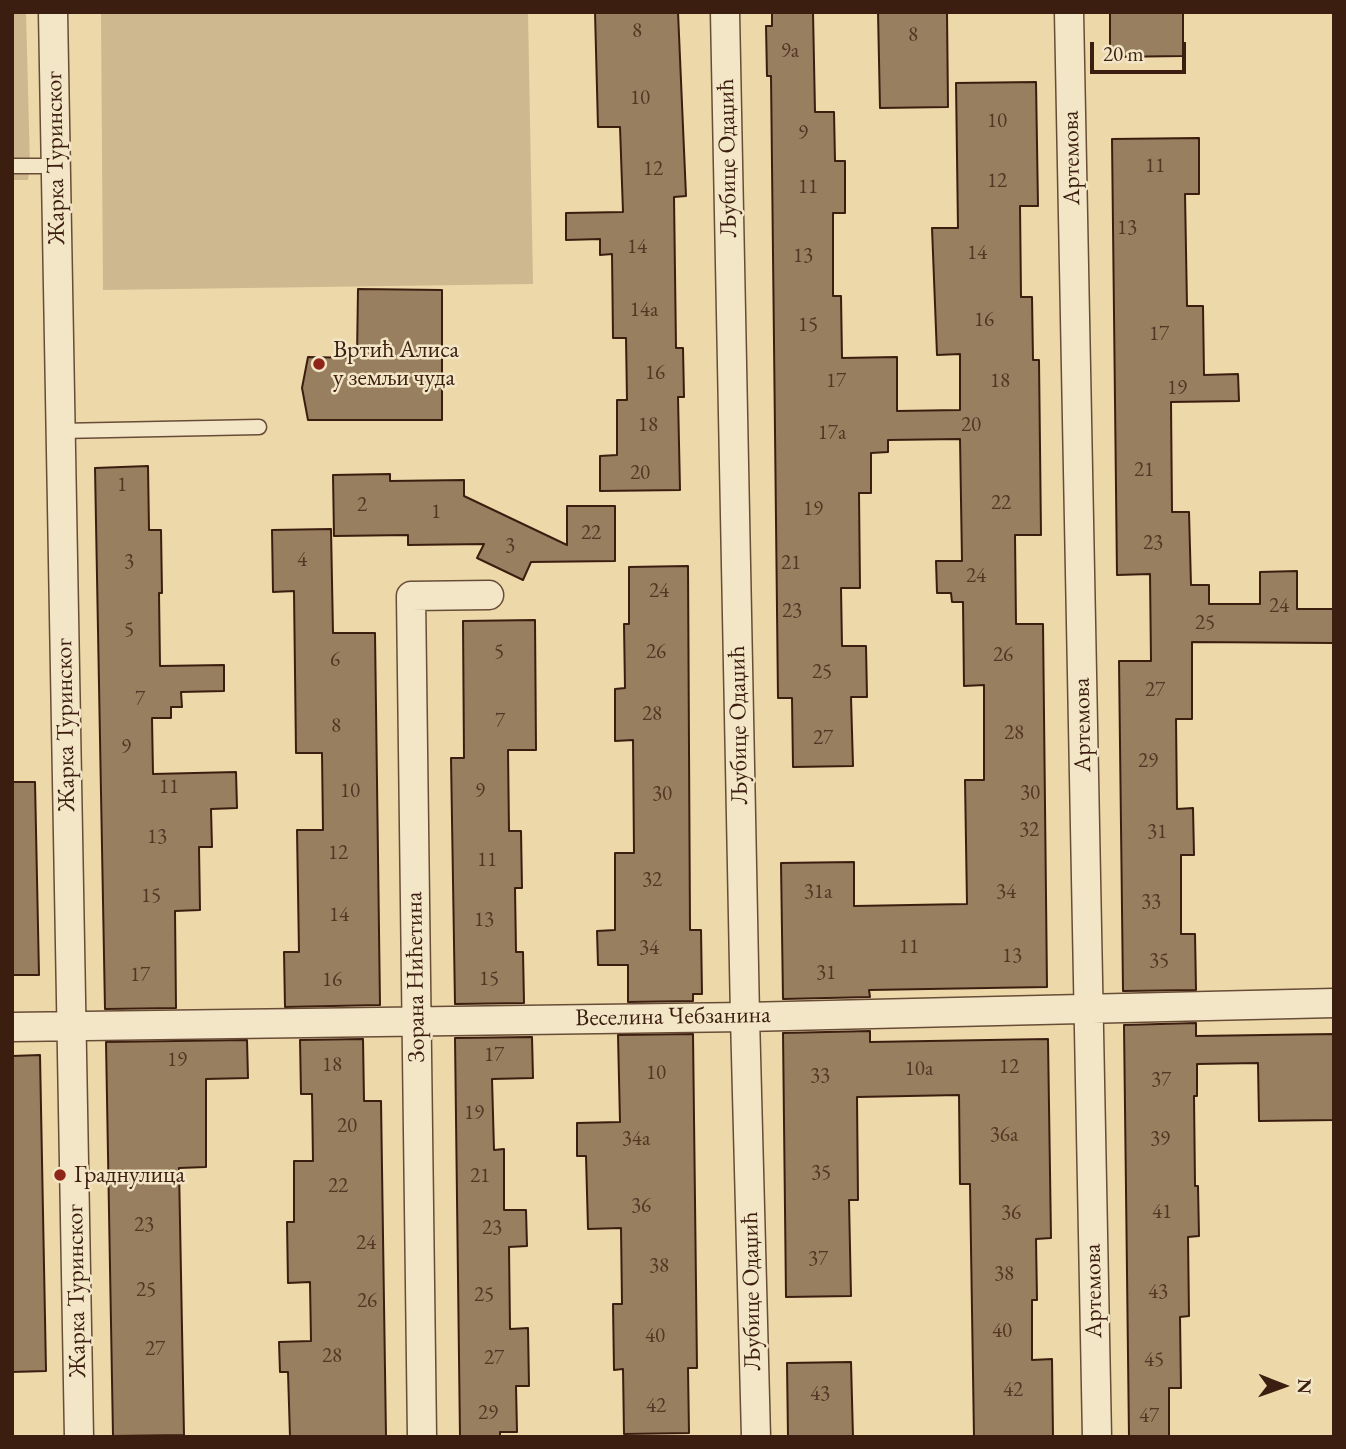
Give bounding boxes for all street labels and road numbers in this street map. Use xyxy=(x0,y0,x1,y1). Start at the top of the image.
street label: Жарка Туринског xyxy=(40,71,72,245)
street label: Љубице Одаџић xyxy=(712,78,744,238)
street label: Артемова xyxy=(1057,110,1087,206)
street label: Жарка Туринског xyxy=(50,638,82,812)
street label: Љубице Одаџић xyxy=(723,645,755,805)
street label: Артемова xyxy=(1068,677,1098,773)
street label: Зорана Нићетина xyxy=(400,891,432,1063)
street label: Веселина Чебзанина xyxy=(575,1001,771,1033)
street label: Жарка Туринског xyxy=(61,1204,93,1378)
street label: Љубице Одаџић xyxy=(736,1211,768,1371)
street label: Артемова xyxy=(1079,1243,1109,1339)

